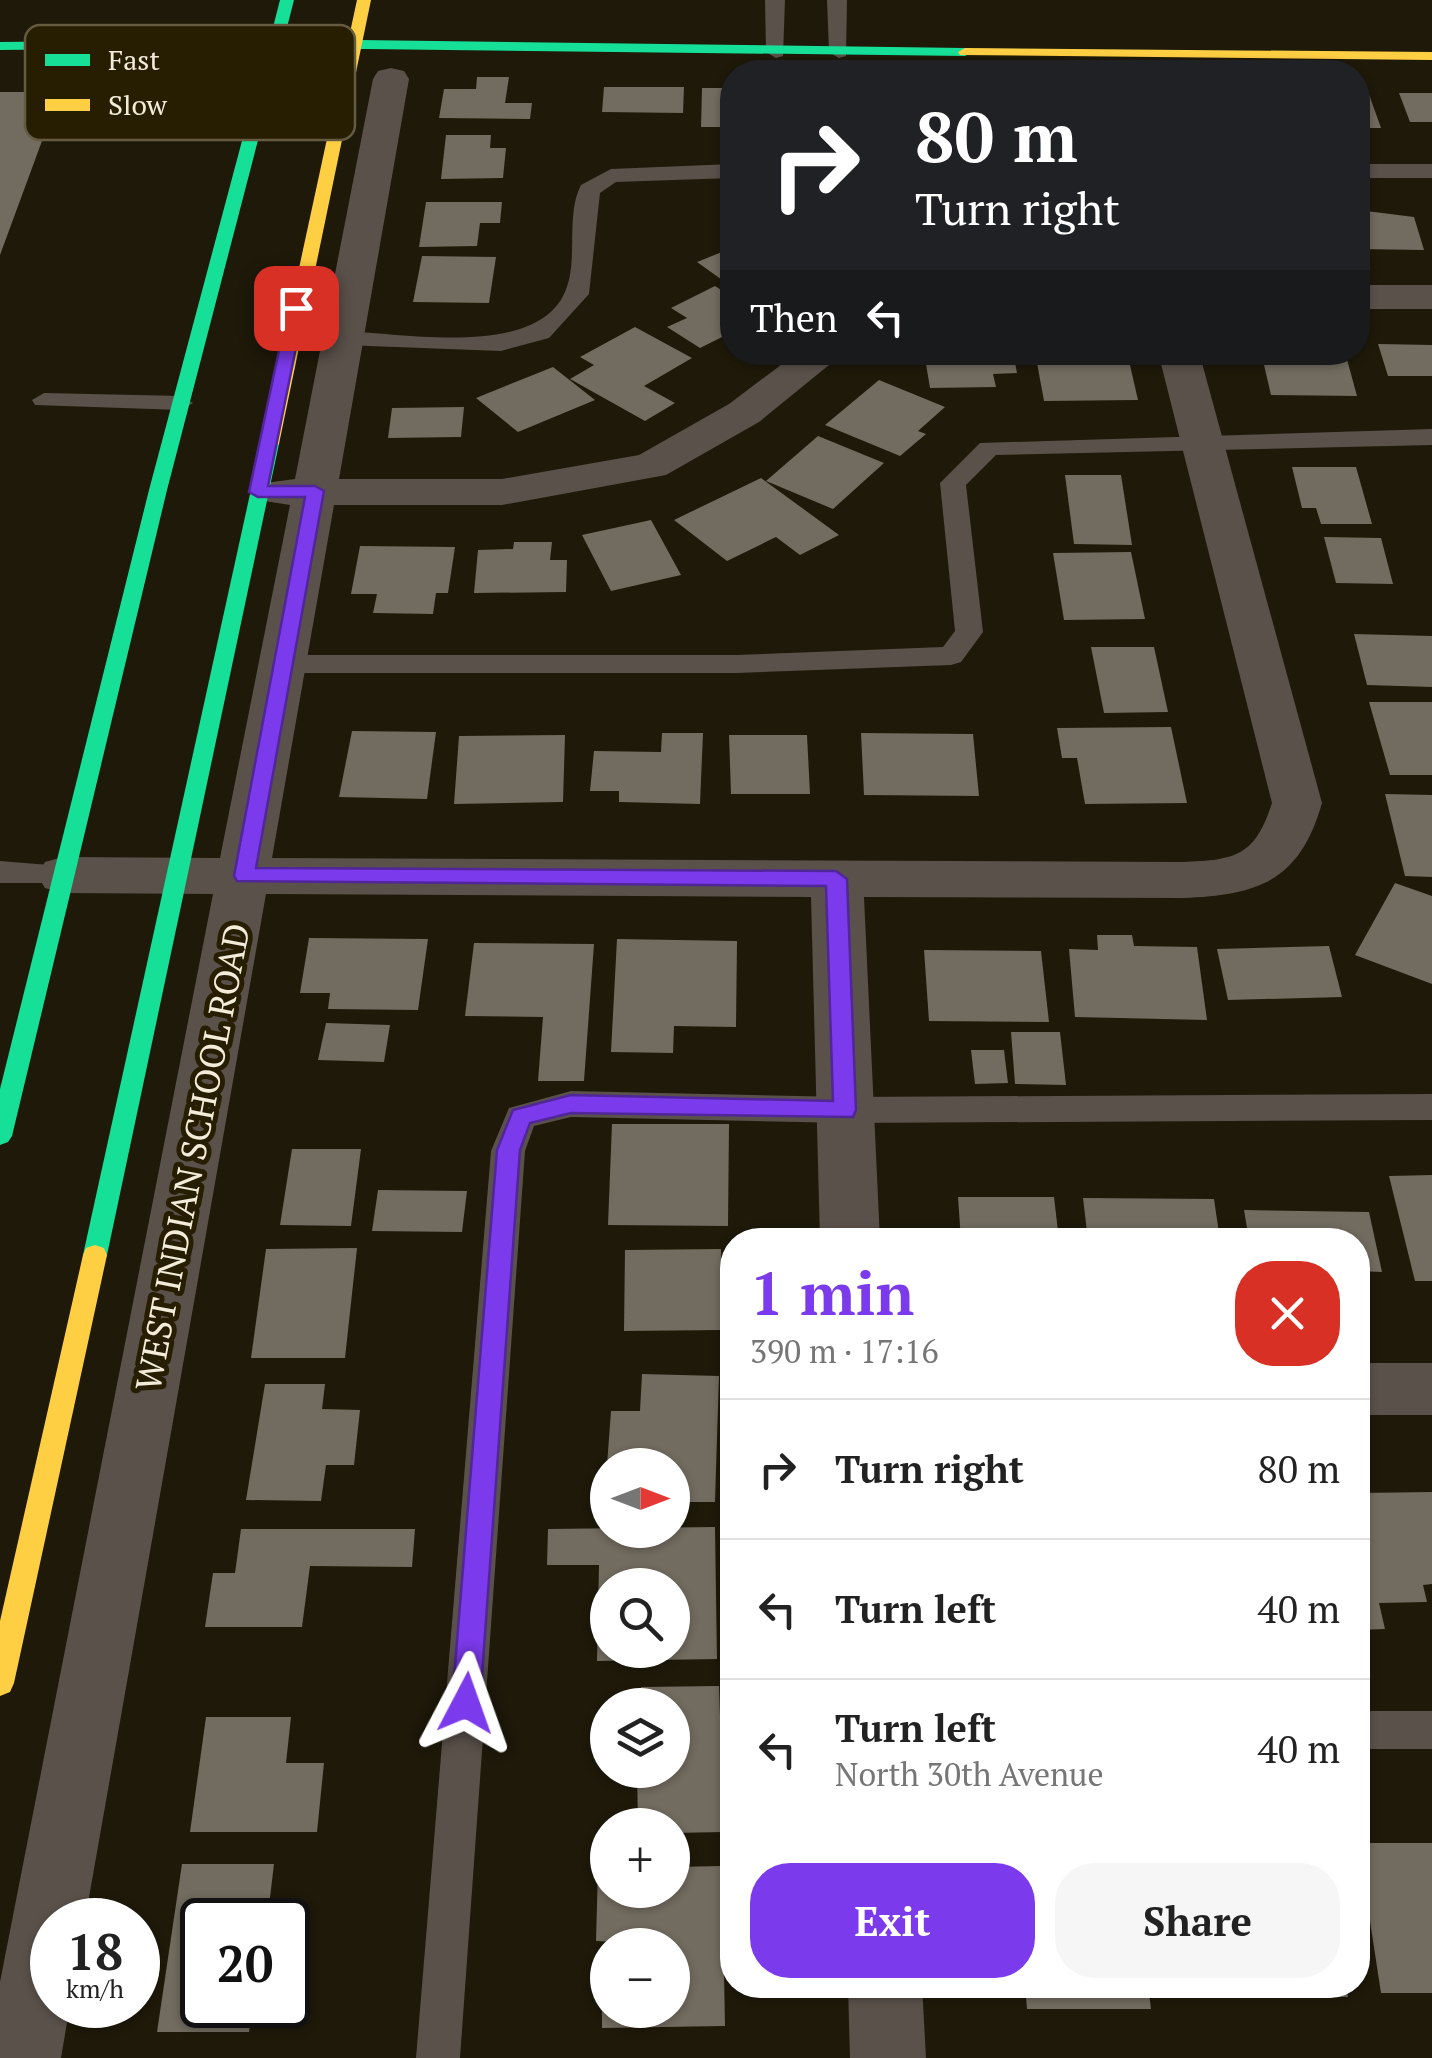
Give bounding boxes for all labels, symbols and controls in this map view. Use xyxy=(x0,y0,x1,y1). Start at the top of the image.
legend xyxy=(25,25,355,140)
text: Fast xyxy=(108,41,160,78)
text: Slow xyxy=(108,86,168,123)
text: 80 m xyxy=(915,89,1078,182)
icon: right xyxy=(750,100,880,230)
text: Turn right xyxy=(915,178,1120,238)
pin xyxy=(254,266,339,351)
icon: arrive xyxy=(269,281,324,336)
icon: left xyxy=(858,290,913,345)
text: Then xyxy=(750,293,838,343)
street label: WEST INDIAN SCHOOL ROAD xyxy=(124,919,260,1395)
text: 1 min xyxy=(750,1253,914,1332)
button: close xyxy=(1235,1261,1340,1366)
text: 390 m · 17:16 xyxy=(750,1330,938,1372)
icon: right xyxy=(750,1442,805,1497)
text: Turn right xyxy=(835,1444,1024,1494)
text: 80 m xyxy=(1257,1444,1340,1494)
north arrow xyxy=(590,1448,690,1548)
map controls xyxy=(590,1448,690,2028)
button: search xyxy=(590,1568,690,1668)
icon: left xyxy=(750,1582,805,1637)
text: Turn left xyxy=(835,1584,996,1634)
text: 40 m xyxy=(1257,1584,1340,1634)
position arrow xyxy=(414,1651,518,1755)
button: layers xyxy=(590,1688,690,1788)
text: Turn left xyxy=(835,1703,996,1753)
icon: left xyxy=(750,1722,805,1777)
text: 40 m xyxy=(1257,1724,1340,1774)
text: North 30th Avenue xyxy=(835,1753,1104,1795)
button: + xyxy=(590,1808,690,1908)
button: Exit xyxy=(750,1863,1035,1978)
button: Share xyxy=(1055,1863,1340,1978)
speed limit sign: 20 xyxy=(180,1898,310,2028)
text: 18 xyxy=(67,1918,123,1984)
button: − xyxy=(590,1928,690,2028)
text: km/h xyxy=(66,1972,124,2005)

